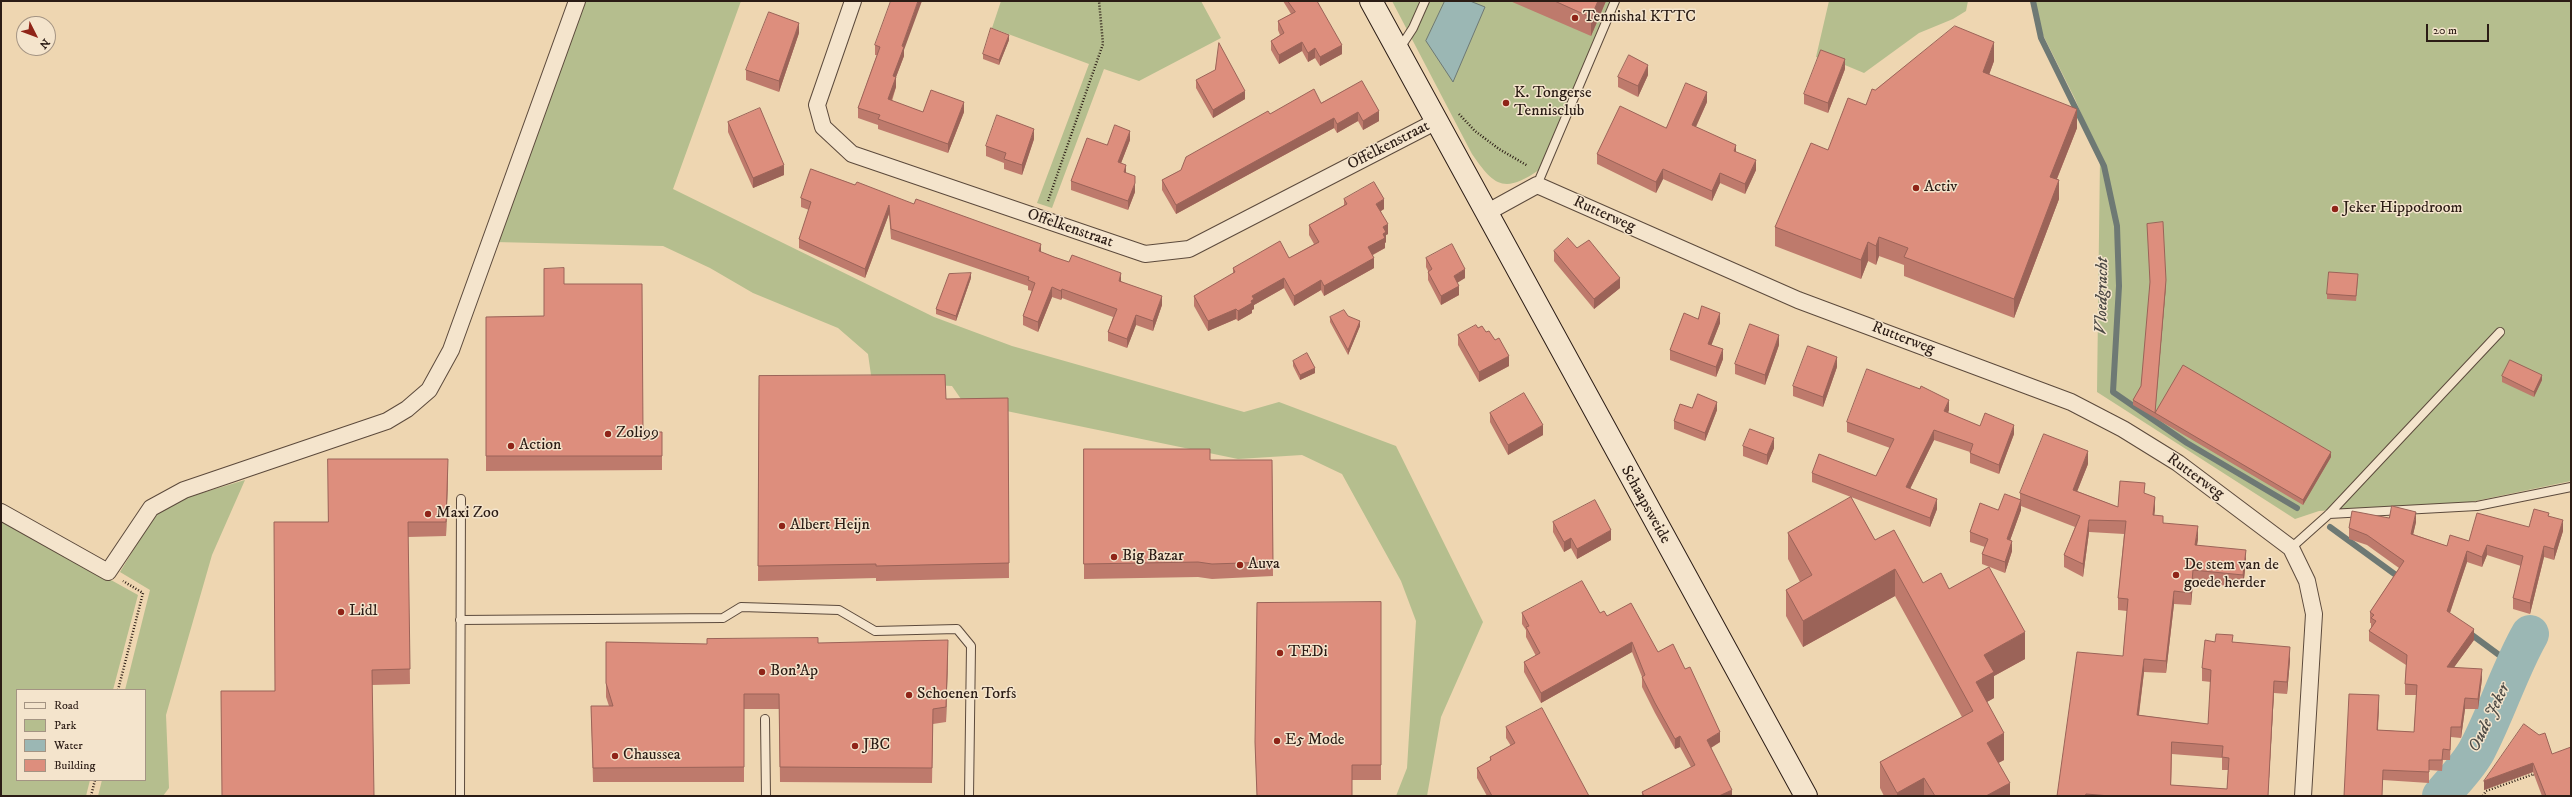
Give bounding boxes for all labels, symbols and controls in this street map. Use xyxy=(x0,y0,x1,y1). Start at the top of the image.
place label: Tennishal KTTC xyxy=(1583,8,1696,28)
marker: Tennishal KTTC xyxy=(1570,13,1580,23)
north arrow xyxy=(16,16,56,56)
scale bar xyxy=(2428,16,2491,42)
text: 20 m xyxy=(2433,23,2457,38)
text: N xyxy=(36,35,52,51)
place label: K. Tongerse Tennisclub xyxy=(1514,84,1592,122)
marker: K. Tongerse Tennisclub xyxy=(1501,98,1511,108)
street label: Offelkenstraat xyxy=(1345,117,1433,175)
place label: Activ xyxy=(1924,178,1957,198)
marker: Activ xyxy=(1911,183,1921,193)
street label: Rutterweg xyxy=(1570,193,1638,237)
place label: Jeker Hippodroom xyxy=(2343,199,2462,219)
marker: Jeker Hippodroom xyxy=(2330,204,2340,214)
street label: Offelkenstraat xyxy=(1025,205,1115,253)
water label: Vloedgracht xyxy=(2092,257,2114,335)
street label: Rutterweg xyxy=(1869,318,1937,360)
place label: Zoli99 xyxy=(616,424,659,444)
marker: Zoli99 xyxy=(603,429,613,439)
place label: Action xyxy=(519,436,561,456)
marker: Action xyxy=(506,441,516,451)
street label: Rutterweg xyxy=(2163,450,2227,504)
street label: Schaapsweide xyxy=(1616,463,1674,547)
place label: Maxi Zoo xyxy=(436,504,499,524)
marker: Maxi Zoo xyxy=(423,509,433,519)
place label: Albert Heijn xyxy=(790,516,870,536)
marker: Albert Heijn xyxy=(777,521,787,531)
place label: Big Bazar xyxy=(1122,547,1184,567)
marker: Big Bazar xyxy=(1109,552,1119,562)
place label: Auva xyxy=(1248,555,1280,575)
place label: De stem van de goede herder xyxy=(2184,556,2279,594)
marker: Auva xyxy=(1235,560,1245,570)
marker: De stem van de goede herder xyxy=(2171,570,2181,580)
place label: Lidl xyxy=(349,602,377,622)
marker: Lidl xyxy=(336,607,346,617)
place label: TEDi xyxy=(1288,643,1328,663)
marker: TEDi xyxy=(1275,648,1285,658)
place label: Bon’Ap xyxy=(770,662,818,682)
marker: Bon’Ap xyxy=(757,667,767,677)
water label: Oude Jeker xyxy=(2465,680,2515,756)
place label: Schoenen Torfs xyxy=(917,685,1016,705)
legend xyxy=(16,689,146,781)
marker: Schoenen Torfs xyxy=(904,690,914,700)
text: Road xyxy=(54,698,79,713)
text: Park xyxy=(54,718,76,733)
place label: E5 Mode xyxy=(1285,731,1344,751)
place label: JBC xyxy=(863,736,890,756)
marker: E5 Mode xyxy=(1272,736,1282,746)
text: Water xyxy=(54,738,83,753)
marker: JBC xyxy=(850,741,860,751)
place label: Chaussea xyxy=(623,746,681,766)
marker: Chaussea xyxy=(610,751,620,761)
text: Building xyxy=(54,758,95,773)

